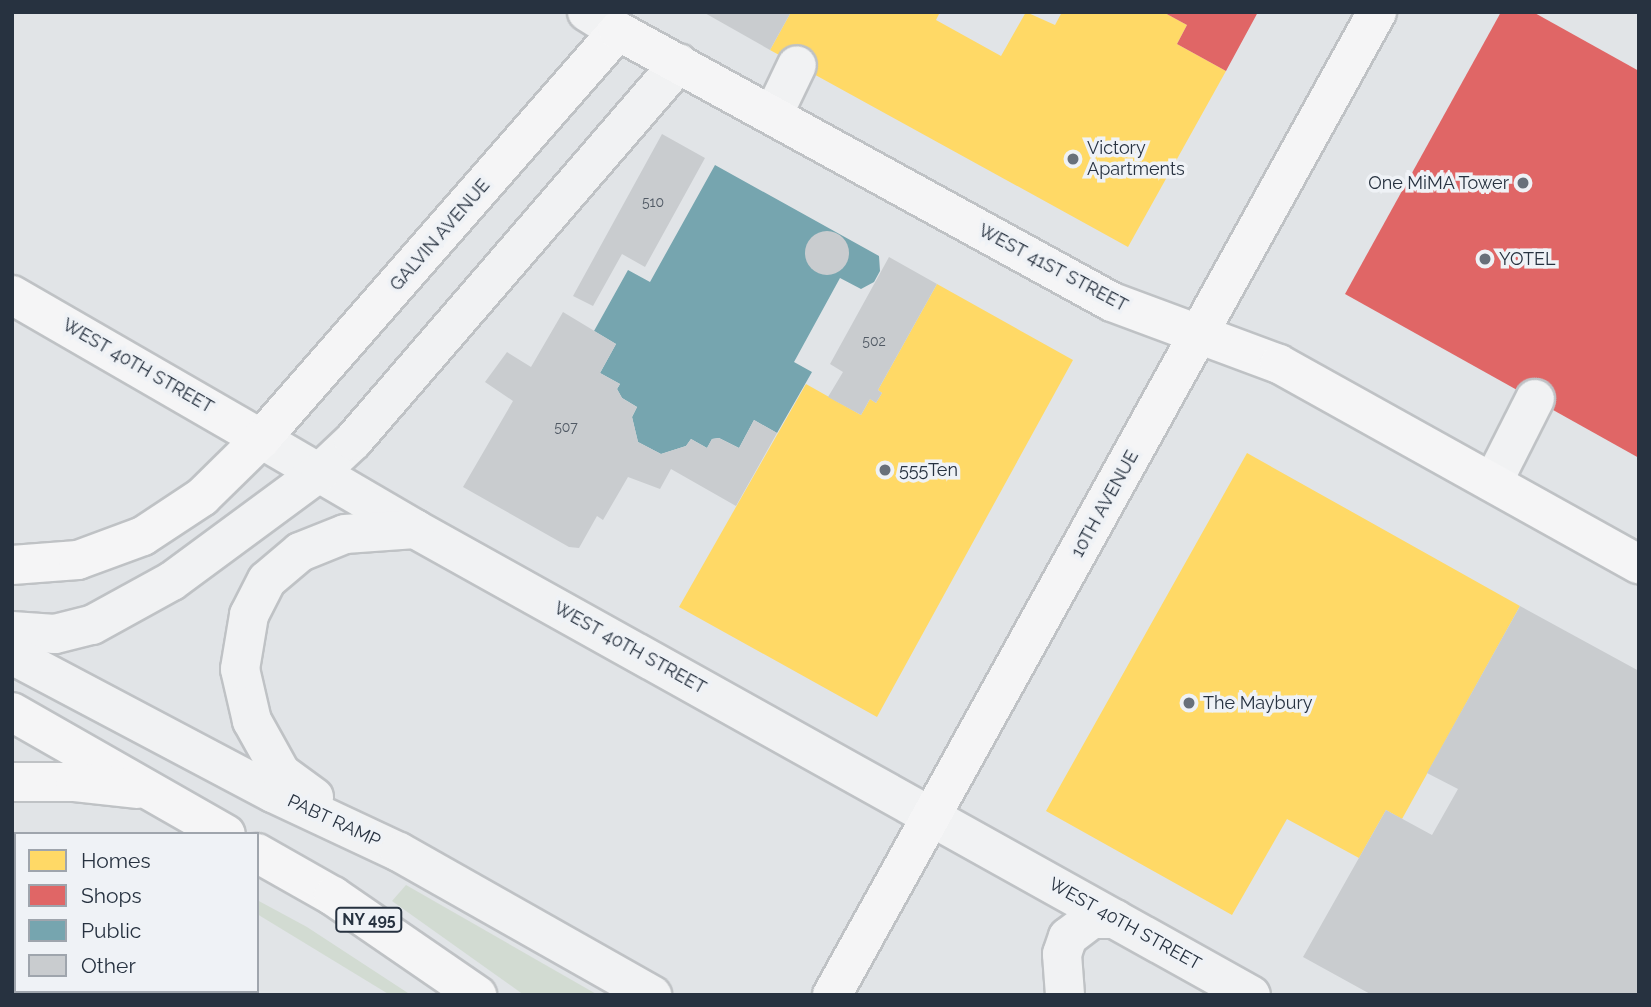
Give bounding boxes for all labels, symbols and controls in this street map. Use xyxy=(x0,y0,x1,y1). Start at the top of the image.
place label: Victory Apartments xyxy=(1087,138,1185,180)
marker: Victory Apartments xyxy=(1065,151,1081,167)
place label: One MiMA Tower xyxy=(1367,172,1509,194)
street label: GALVIN AVENUE xyxy=(385,174,495,296)
marker: One MiMA Tower xyxy=(1515,175,1531,191)
house number: 510 xyxy=(642,194,664,210)
street label: WEST 41ST STREET xyxy=(974,219,1132,317)
place label: YOTEL xyxy=(1499,248,1555,270)
marker: YOTEL xyxy=(1477,251,1493,267)
street label: WEST 40TH STREET xyxy=(58,314,218,418)
house number: 502 xyxy=(862,333,886,349)
house number: 507 xyxy=(554,419,578,435)
street label: 10TH AVENUE xyxy=(1067,447,1143,561)
place label: 555Ten xyxy=(899,459,958,481)
marker: 555Ten xyxy=(877,462,893,478)
street label: WEST 40TH STREET xyxy=(550,597,710,699)
place label: The Maybury xyxy=(1203,692,1312,714)
marker: The Maybury xyxy=(1181,695,1197,711)
street label: PABT RAMP xyxy=(284,790,384,852)
legend xyxy=(14,832,259,993)
text: Homes xyxy=(81,848,151,873)
street label: WEST 40TH STREET xyxy=(1045,873,1205,975)
text: Shops xyxy=(81,883,142,908)
road number: NY 495 xyxy=(334,908,404,932)
text: Public xyxy=(81,918,141,943)
text: Other xyxy=(81,953,136,978)

